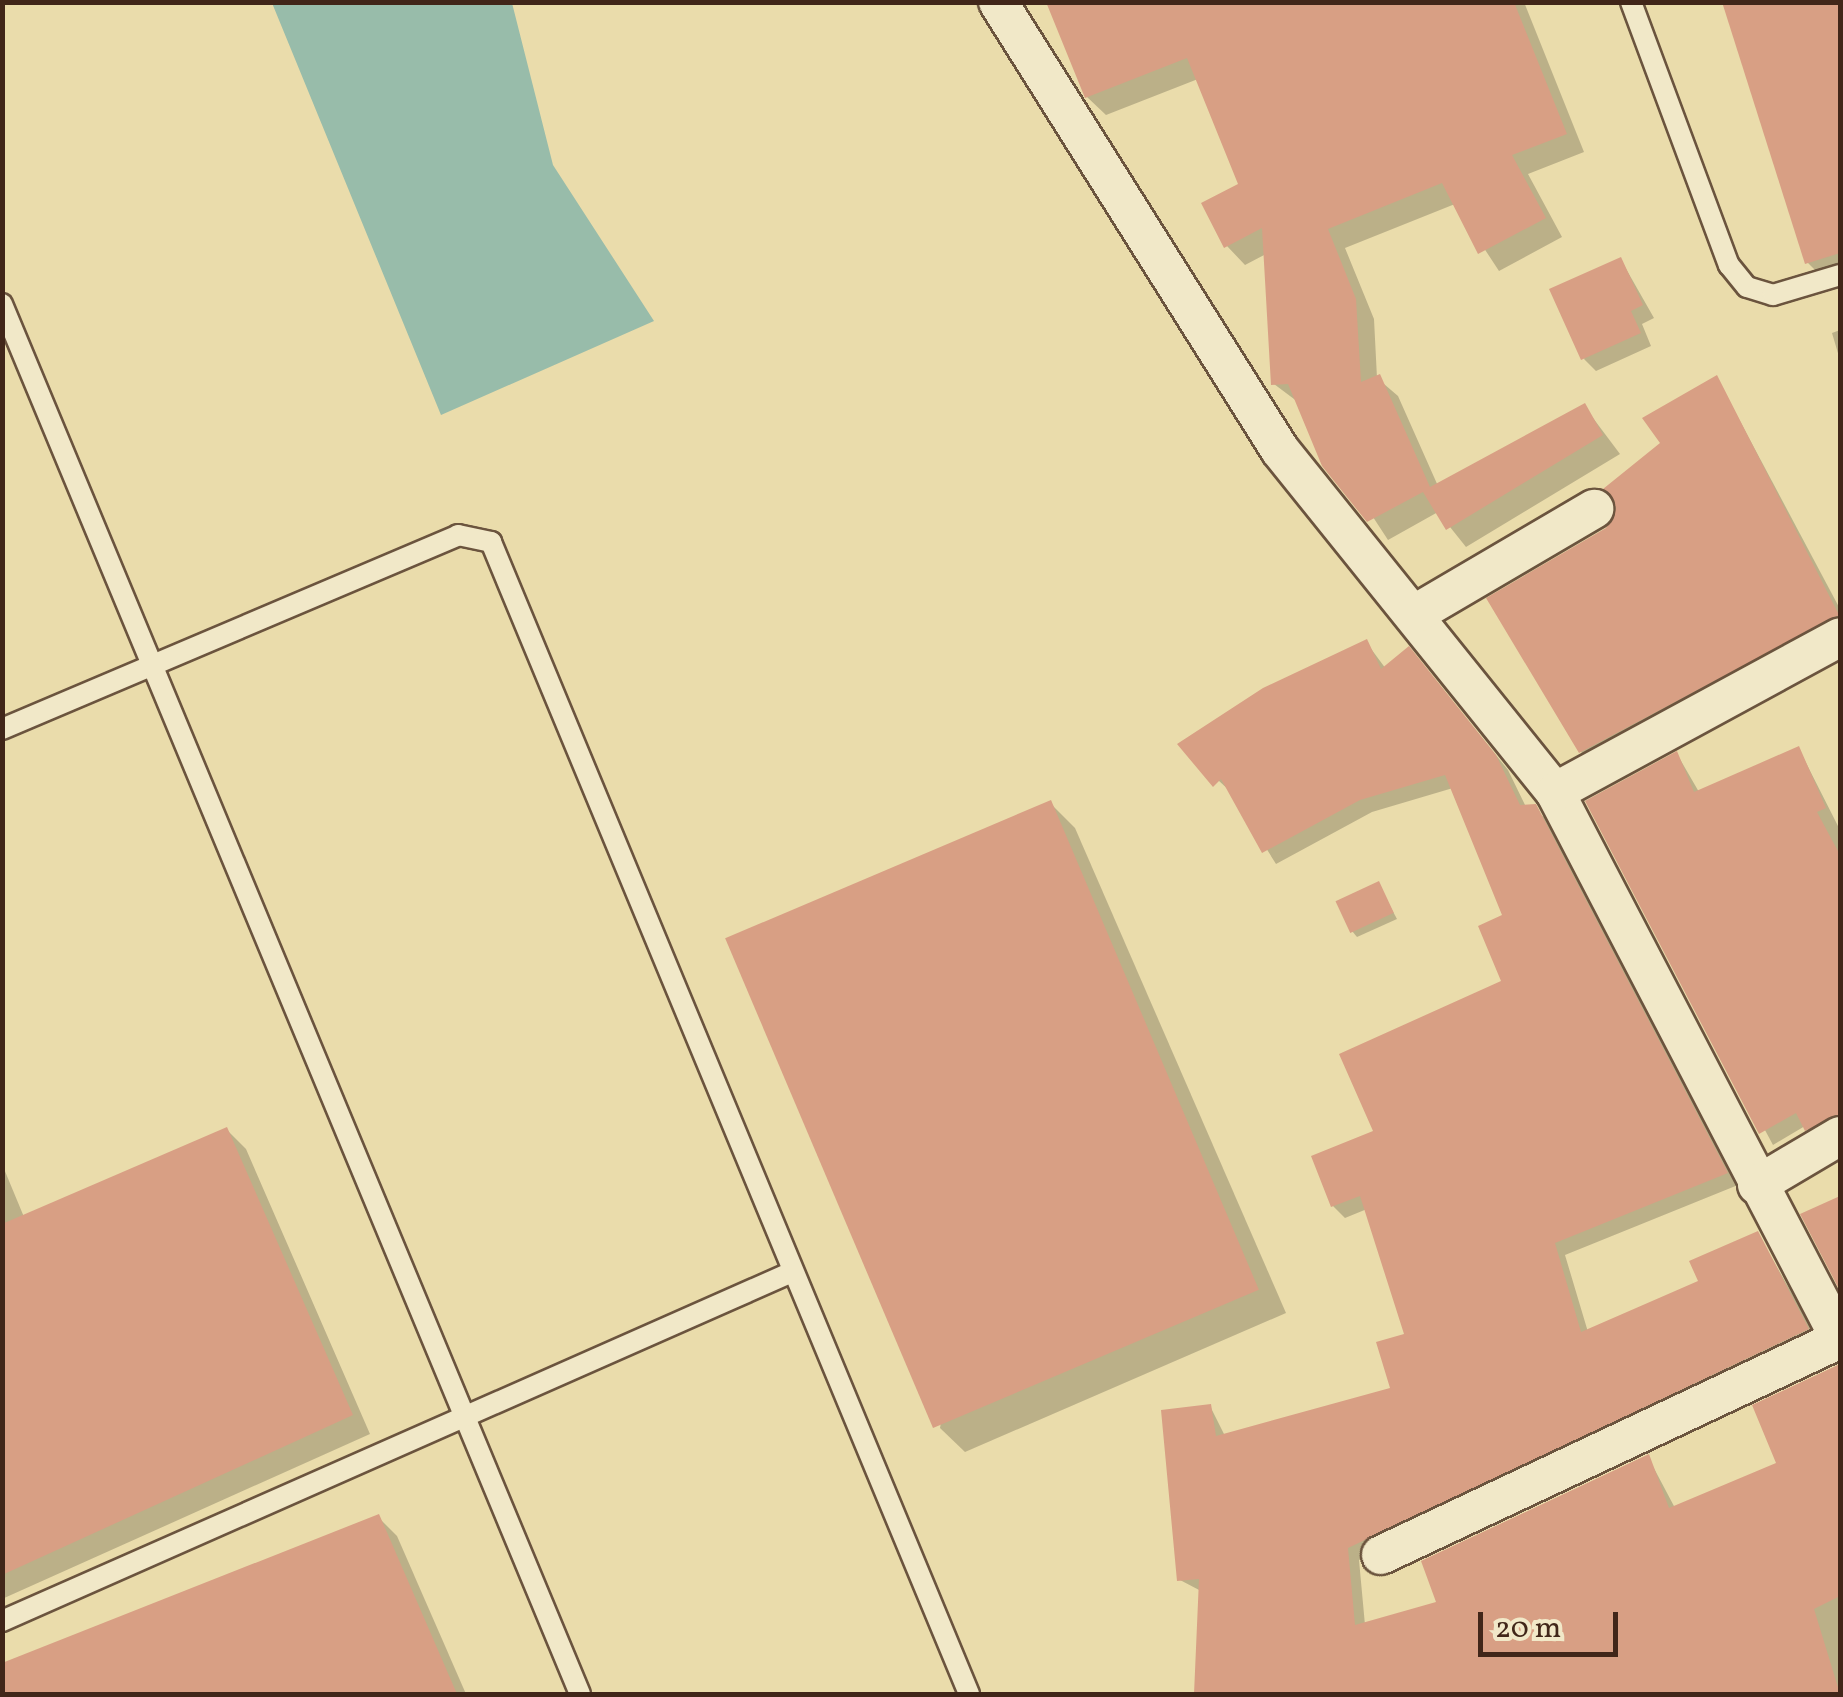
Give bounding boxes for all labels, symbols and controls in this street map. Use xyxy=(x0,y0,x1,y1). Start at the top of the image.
scale bar xyxy=(1483,1592,1623,1654)
text: 20 m xyxy=(1495,1608,1561,1650)

